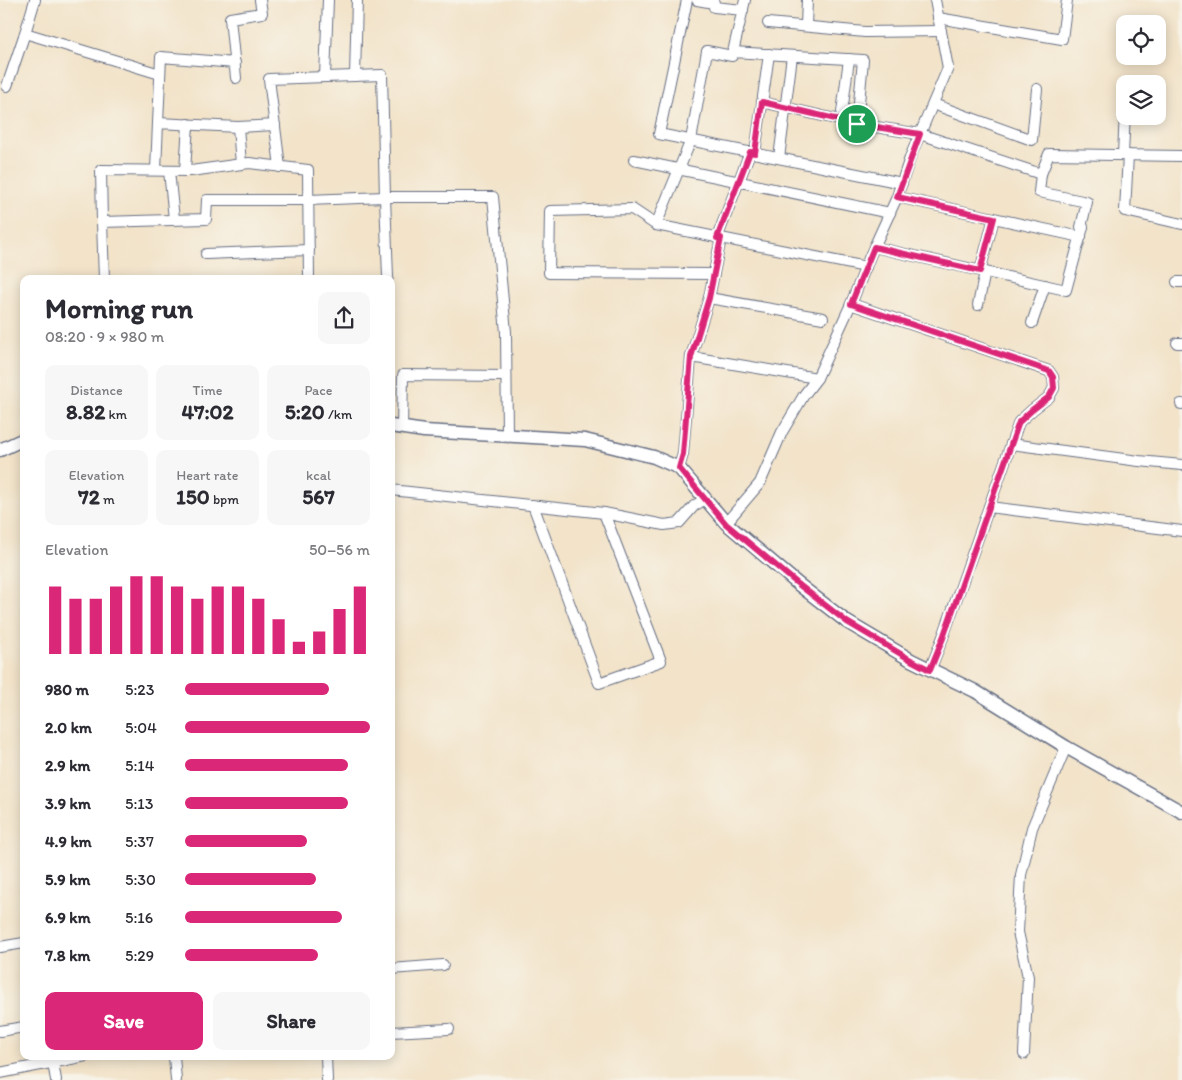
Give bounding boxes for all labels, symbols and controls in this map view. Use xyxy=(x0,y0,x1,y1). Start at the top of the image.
map controls xyxy=(1116,15,1166,125)
button: locate xyxy=(1116,15,1166,65)
button: layers xyxy=(1116,75,1166,125)
pin xyxy=(836,103,878,145)
icon: arrive xyxy=(843,110,871,138)
text: Morning run xyxy=(45,291,193,325)
button: share xyxy=(318,292,370,344)
text: 08:20 · 9 × 980 m xyxy=(45,327,164,346)
text: Distance xyxy=(70,382,123,399)
text: Time xyxy=(193,382,222,399)
text: Pace xyxy=(304,382,333,399)
text: 8.82 xyxy=(66,399,105,424)
text: 47:02 xyxy=(181,399,234,424)
text: 5:20 xyxy=(285,399,325,424)
text: km xyxy=(105,406,127,423)
text: /km xyxy=(325,406,352,423)
text: Elevation xyxy=(69,467,124,484)
text: Heart rate xyxy=(177,467,238,484)
text: kcal xyxy=(306,467,331,484)
text: 72 xyxy=(78,484,100,509)
text: 150 xyxy=(176,484,210,509)
text: 567 xyxy=(302,484,335,509)
text: m xyxy=(100,491,115,508)
text: bpm xyxy=(210,491,239,508)
text: Elevation xyxy=(45,540,109,559)
text: 50–56 m xyxy=(309,540,370,559)
text: 980 m xyxy=(45,680,89,699)
text: 5:23 xyxy=(125,680,154,699)
text: 2.0 km xyxy=(45,718,92,737)
text: 5:04 xyxy=(125,718,157,737)
text: 2.9 km xyxy=(45,756,90,775)
text: 5:14 xyxy=(125,756,154,775)
text: 3.9 km xyxy=(45,794,91,813)
text: 5:13 xyxy=(125,794,153,813)
text: 4.9 km xyxy=(45,832,92,851)
text: 5:37 xyxy=(125,832,154,851)
text: 5.9 km xyxy=(45,870,90,889)
text: 5:30 xyxy=(125,870,156,889)
text: 6.9 km xyxy=(45,908,91,927)
text: 5:16 xyxy=(125,908,153,927)
text: 7.8 km xyxy=(45,946,90,965)
text: 5:29 xyxy=(125,946,154,965)
button: Save xyxy=(45,992,203,1050)
button: Share xyxy=(213,992,370,1050)

